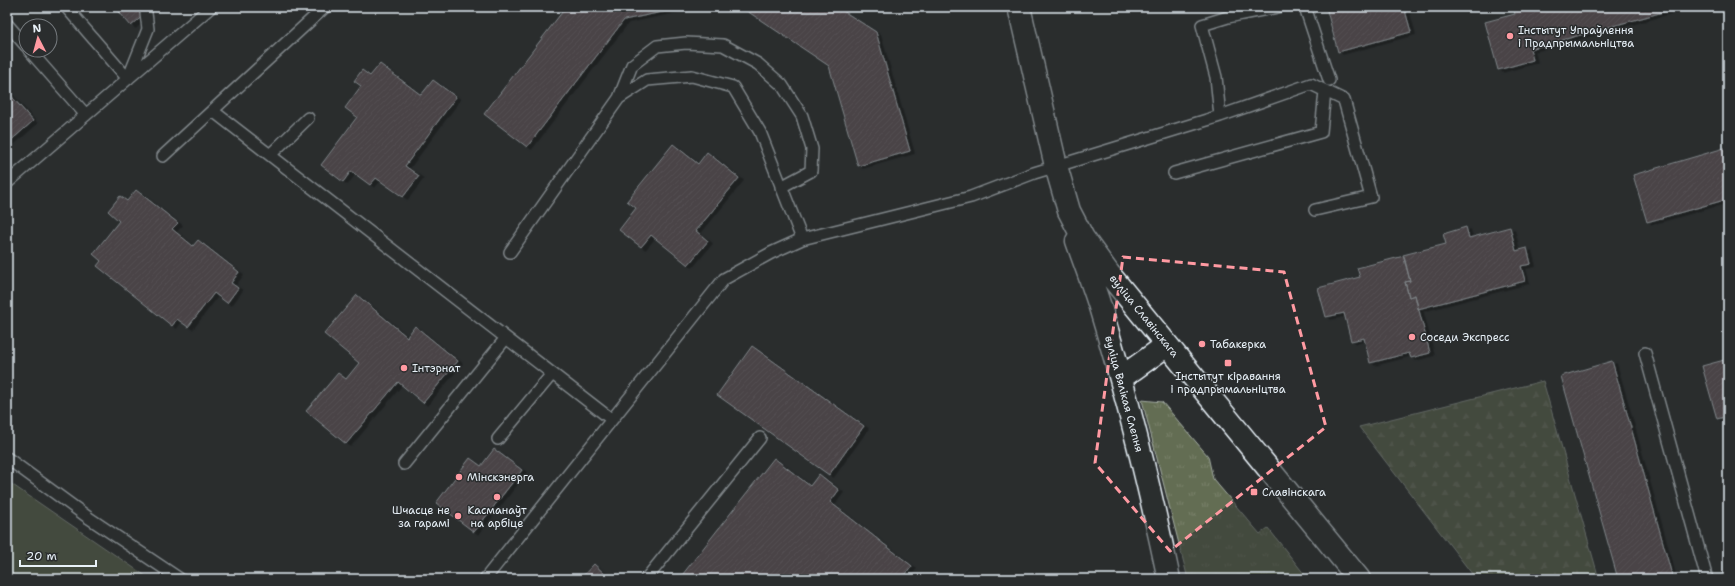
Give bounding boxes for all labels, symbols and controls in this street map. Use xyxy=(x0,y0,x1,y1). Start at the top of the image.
north arrow xyxy=(18,18,58,58)
text: N xyxy=(32,21,42,36)
place label: Інстытут Упраўлення і Прадпрымальніцтва xyxy=(1518,23,1634,51)
marker: Інстытут Упраўлення і Прадпрымальніцтва xyxy=(1505,31,1515,41)
street label: вуліца Славінскага xyxy=(1106,271,1182,361)
place label: Соседи Экспресс xyxy=(1420,330,1510,345)
marker: Соседи Экспресс xyxy=(1407,332,1417,342)
street label: вуліца Вялікая Слепня xyxy=(1101,334,1147,454)
place label: Табакерка xyxy=(1210,337,1266,352)
marker: Табакерка xyxy=(1197,339,1207,349)
marker: Інстытут кіравання і прадпрымальніцтва xyxy=(1223,358,1233,368)
place label: Інтэрнат xyxy=(412,361,461,376)
marker: Інтэрнат xyxy=(399,363,409,373)
place label: Інстытут кіравання і прадпрымальніцтва xyxy=(1170,369,1286,397)
place label: Мінскэнерга xyxy=(467,470,534,485)
marker: Мінскэнерга xyxy=(454,472,464,482)
place label: Славінскага xyxy=(1262,485,1326,500)
marker: Славінскага xyxy=(1249,487,1259,497)
marker: Касманаўт на арбіце xyxy=(492,492,502,502)
place label: Шчасце не за гарамі xyxy=(392,503,450,531)
place label: Касманаўт на арбіце xyxy=(467,503,527,531)
marker: Шчасце не за гарамі xyxy=(453,511,463,521)
scale bar xyxy=(20,542,96,568)
text: 20 m xyxy=(26,548,57,564)

